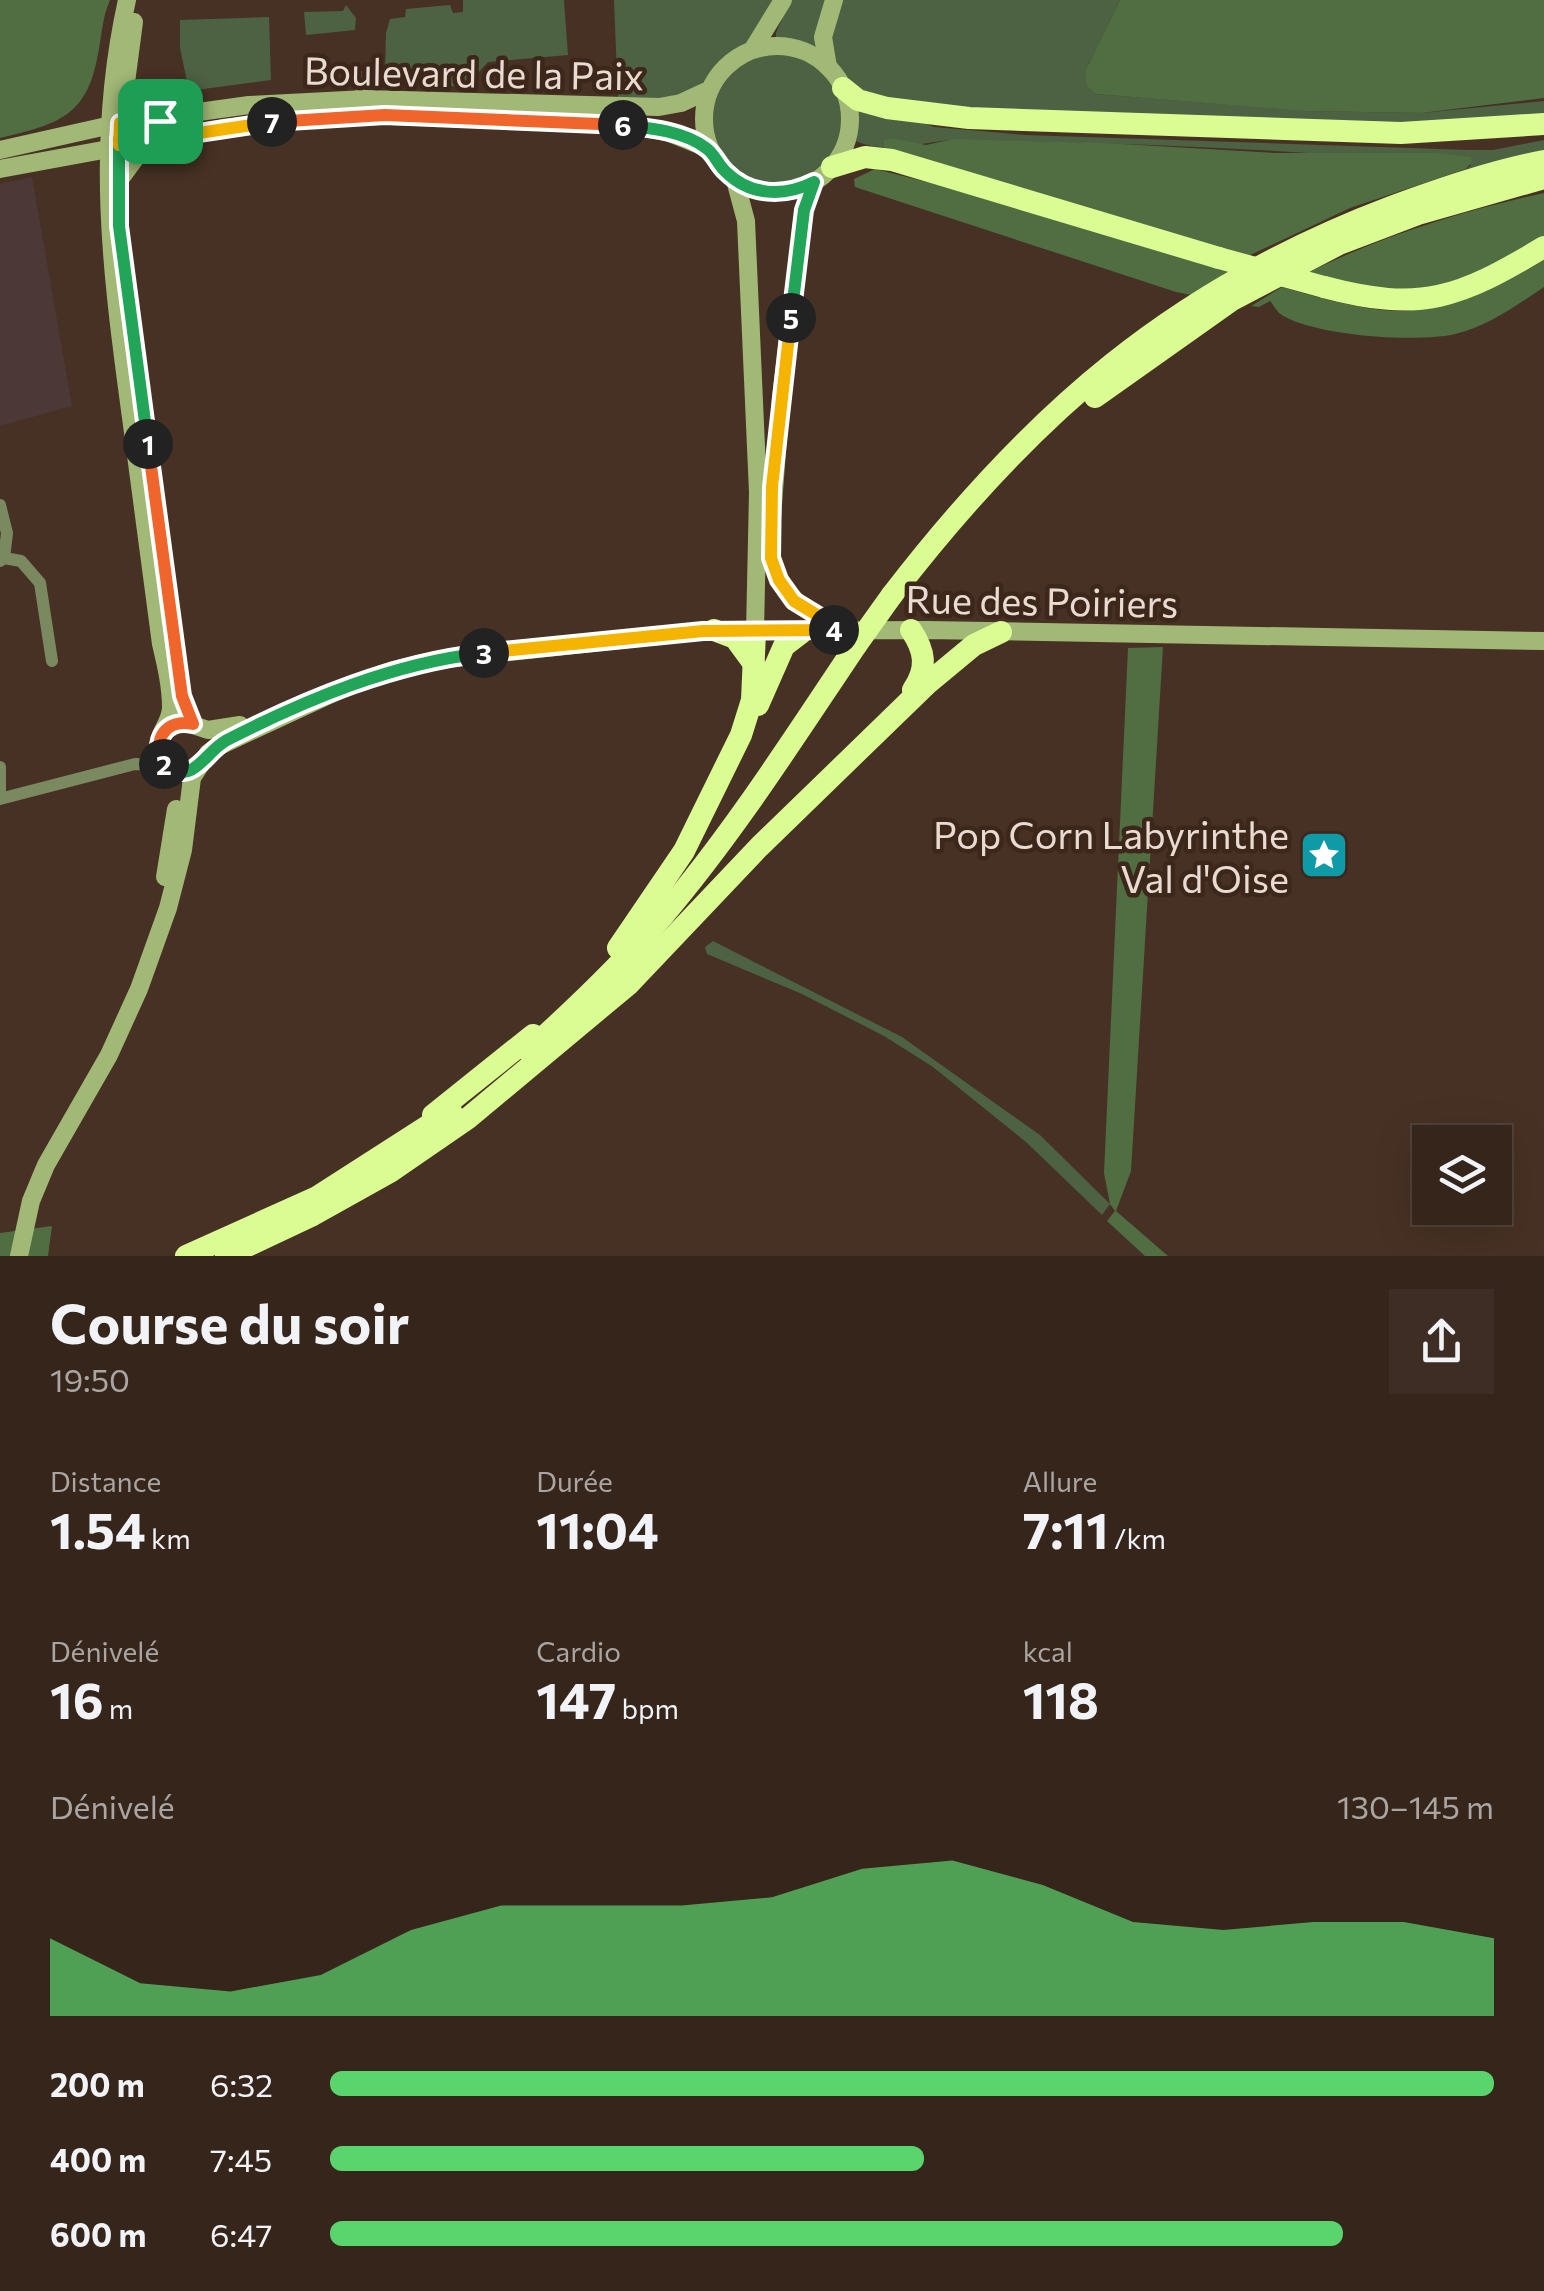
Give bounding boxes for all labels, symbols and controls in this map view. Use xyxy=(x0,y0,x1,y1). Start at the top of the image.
street label: Boulevard de la Paix xyxy=(304,46,644,98)
pin xyxy=(118,79,203,164)
icon: arrive xyxy=(133,94,188,149)
pin: 7 xyxy=(247,97,297,147)
pin: 6 xyxy=(598,100,648,150)
text: 7 xyxy=(264,105,280,139)
text: 6 xyxy=(614,108,632,142)
pin: 5 xyxy=(766,293,816,343)
text: 5 xyxy=(783,301,799,335)
pin: 1 xyxy=(123,419,173,469)
text: 1 xyxy=(142,427,154,461)
street label: Rue des Poiriers xyxy=(905,574,1179,626)
pin: 4 xyxy=(809,605,859,655)
text: 4 xyxy=(825,613,843,647)
pin: 3 xyxy=(459,628,509,678)
text: 3 xyxy=(476,636,492,670)
pin: 2 xyxy=(139,739,189,789)
text: 2 xyxy=(156,747,172,781)
place label: Pop Corn Labyrinthe Val d'Oise xyxy=(933,810,1289,901)
place icon: Pop Corn Labyrinthe Val d'Oise xyxy=(1298,829,1350,881)
map controls xyxy=(1412,1125,1512,1225)
button: layers xyxy=(1412,1125,1512,1225)
text: Course du soir xyxy=(50,1288,409,1355)
button: share xyxy=(1389,1289,1494,1394)
text: 19:50 xyxy=(50,1359,130,1399)
text: Distance xyxy=(50,1464,161,1498)
text: Durée xyxy=(536,1464,613,1498)
text: Allure xyxy=(1023,1464,1097,1498)
text: 1.54 xyxy=(50,1498,146,1559)
text: 11:04 xyxy=(536,1498,659,1559)
text: 7:11 xyxy=(1023,1498,1109,1559)
text: km xyxy=(146,1521,191,1555)
text: /km xyxy=(1109,1521,1166,1555)
text: Dénivelé xyxy=(50,1634,159,1668)
text: Cardio xyxy=(536,1634,621,1668)
text: kcal xyxy=(1023,1634,1073,1668)
text: 16 xyxy=(50,1668,103,1729)
text: 147 xyxy=(536,1668,616,1729)
text: 118 xyxy=(1023,1668,1099,1729)
text: m xyxy=(103,1691,133,1725)
text: bpm xyxy=(616,1691,679,1725)
text: Dénivelé xyxy=(50,1786,175,1826)
text: 130–145 m xyxy=(1337,1786,1494,1826)
text: 200 m xyxy=(50,2064,145,2104)
text: 6:32 xyxy=(210,2064,273,2104)
text: 400 m xyxy=(50,2139,146,2179)
text: 7:45 xyxy=(210,2139,272,2179)
text: 600 m xyxy=(50,2214,146,2254)
text: 6:47 xyxy=(210,2214,272,2254)

